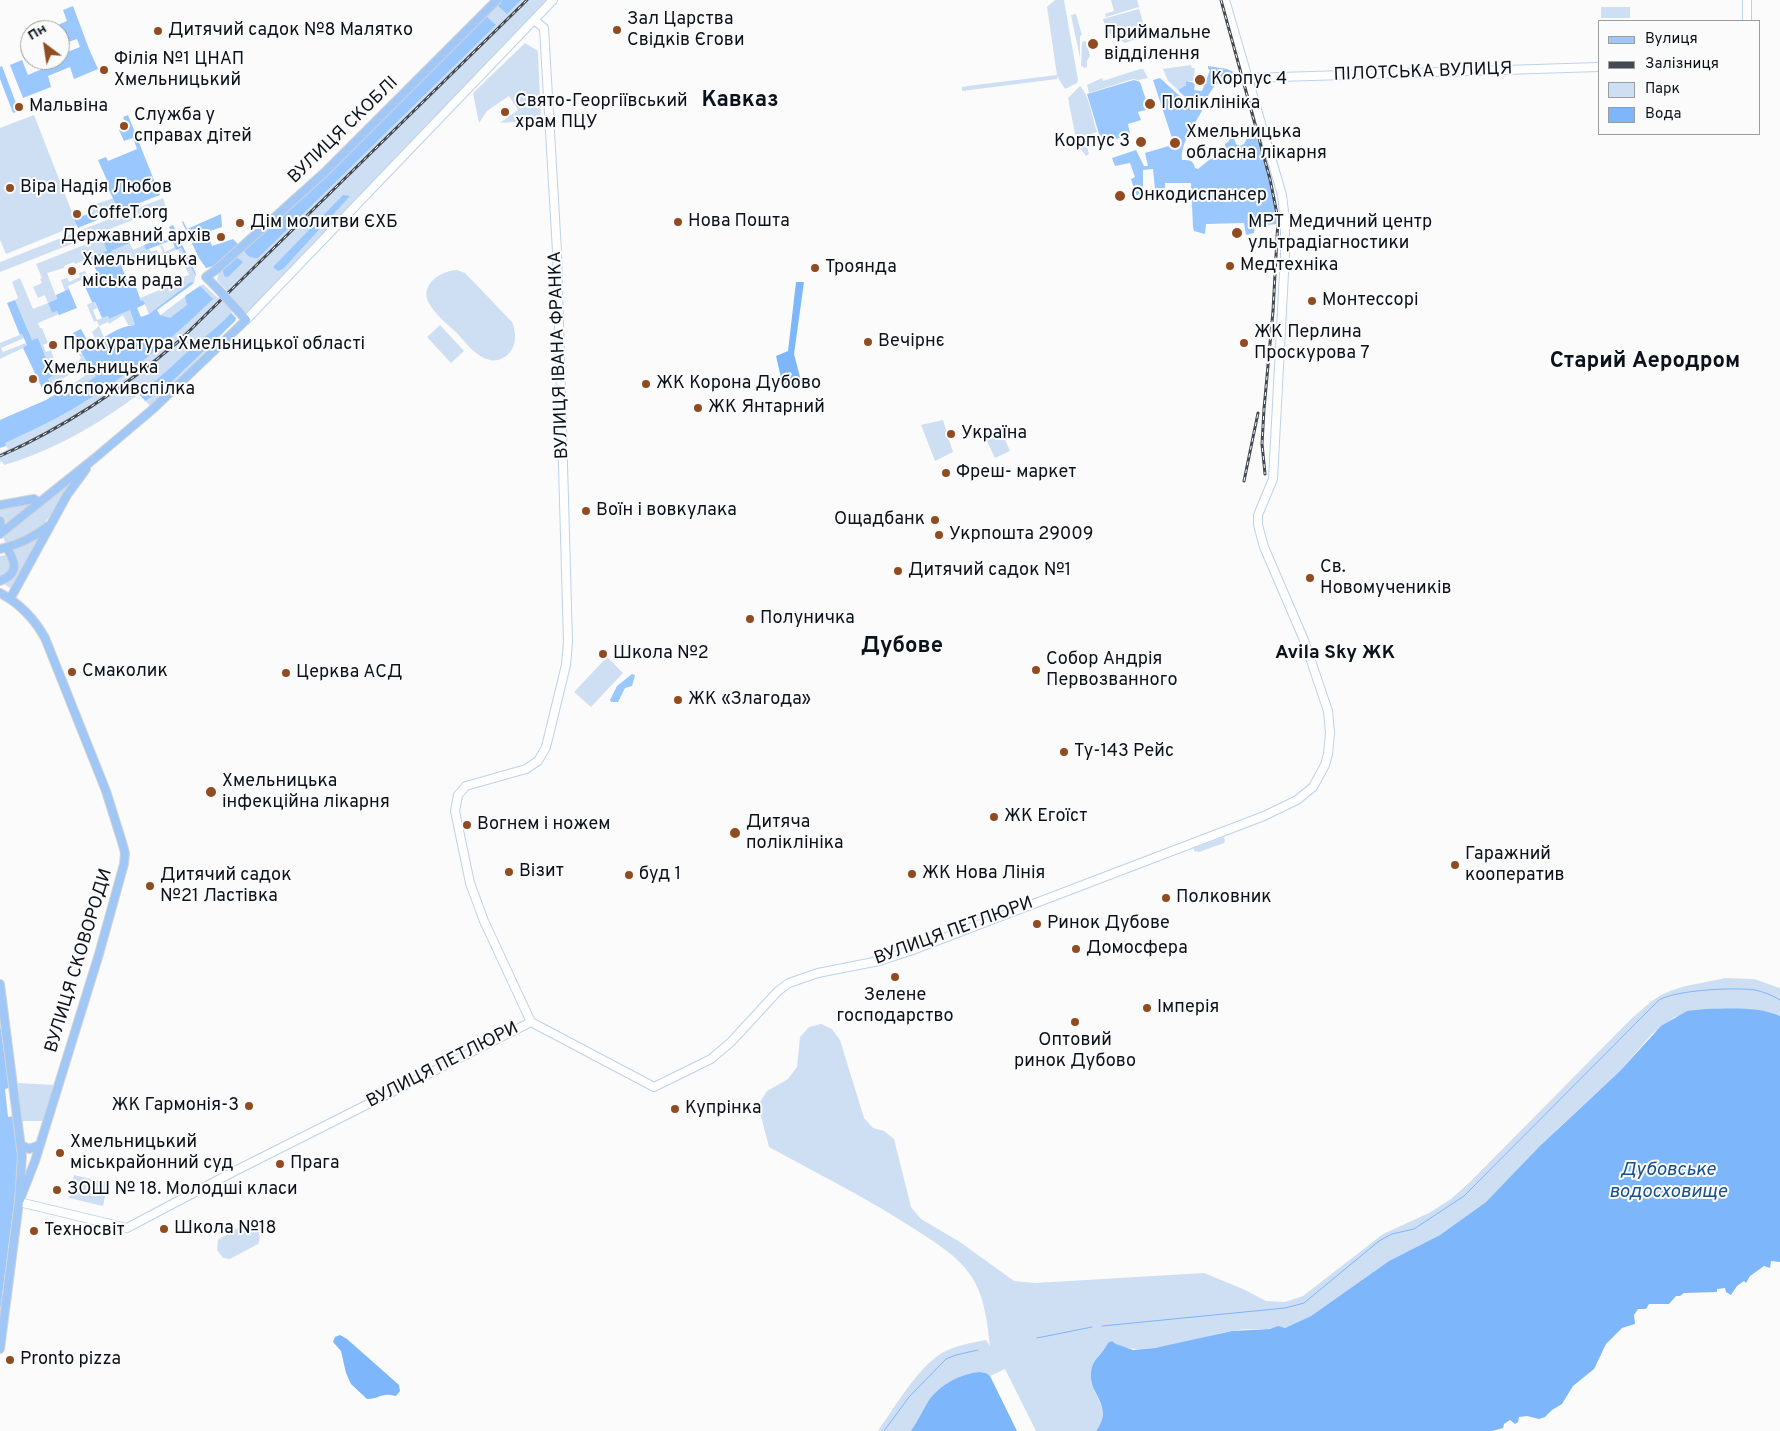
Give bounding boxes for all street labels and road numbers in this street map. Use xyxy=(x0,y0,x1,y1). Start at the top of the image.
street label: ПІЛОТСЬКА ВУЛИЦЯ xyxy=(1333,59,1513,87)
street label: ВУЛИЦЯ СКОБЛІ xyxy=(284,73,404,189)
street label: ВУЛИЦЯ ІВАНА ФРАНКА xyxy=(546,250,574,460)
street label: ВУЛИЦЯ СКОВОРОДИ xyxy=(42,866,118,1056)
street label: ВУЛИЦЯ ПЕТЛЮРИ xyxy=(872,893,1036,971)
street label: ВУЛИЦЯ ПЕТЛЮРИ xyxy=(363,1018,523,1114)

